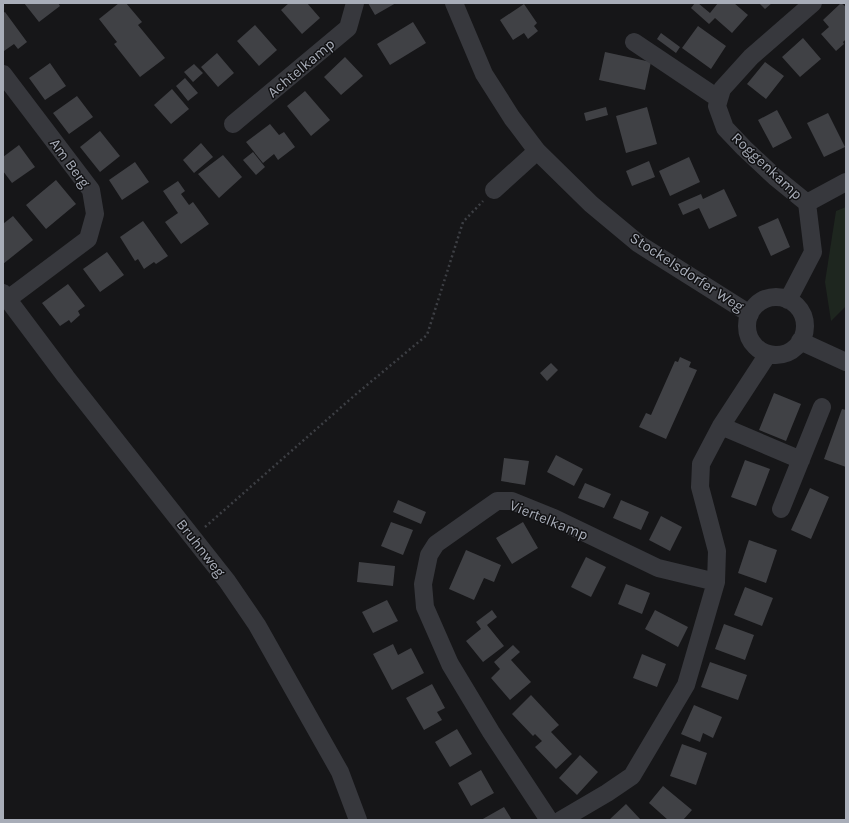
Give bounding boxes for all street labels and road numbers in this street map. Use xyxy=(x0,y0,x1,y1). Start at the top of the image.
street label: Achtelkamp xyxy=(264,35,338,101)
street label: Roggenkamp xyxy=(728,129,806,203)
street label: Am Berg xyxy=(46,135,94,192)
street label: Stockelsdorfer Weg xyxy=(627,228,748,316)
street label: Viertelkamp xyxy=(507,496,591,544)
street label: Bruhnweg xyxy=(173,515,230,581)

